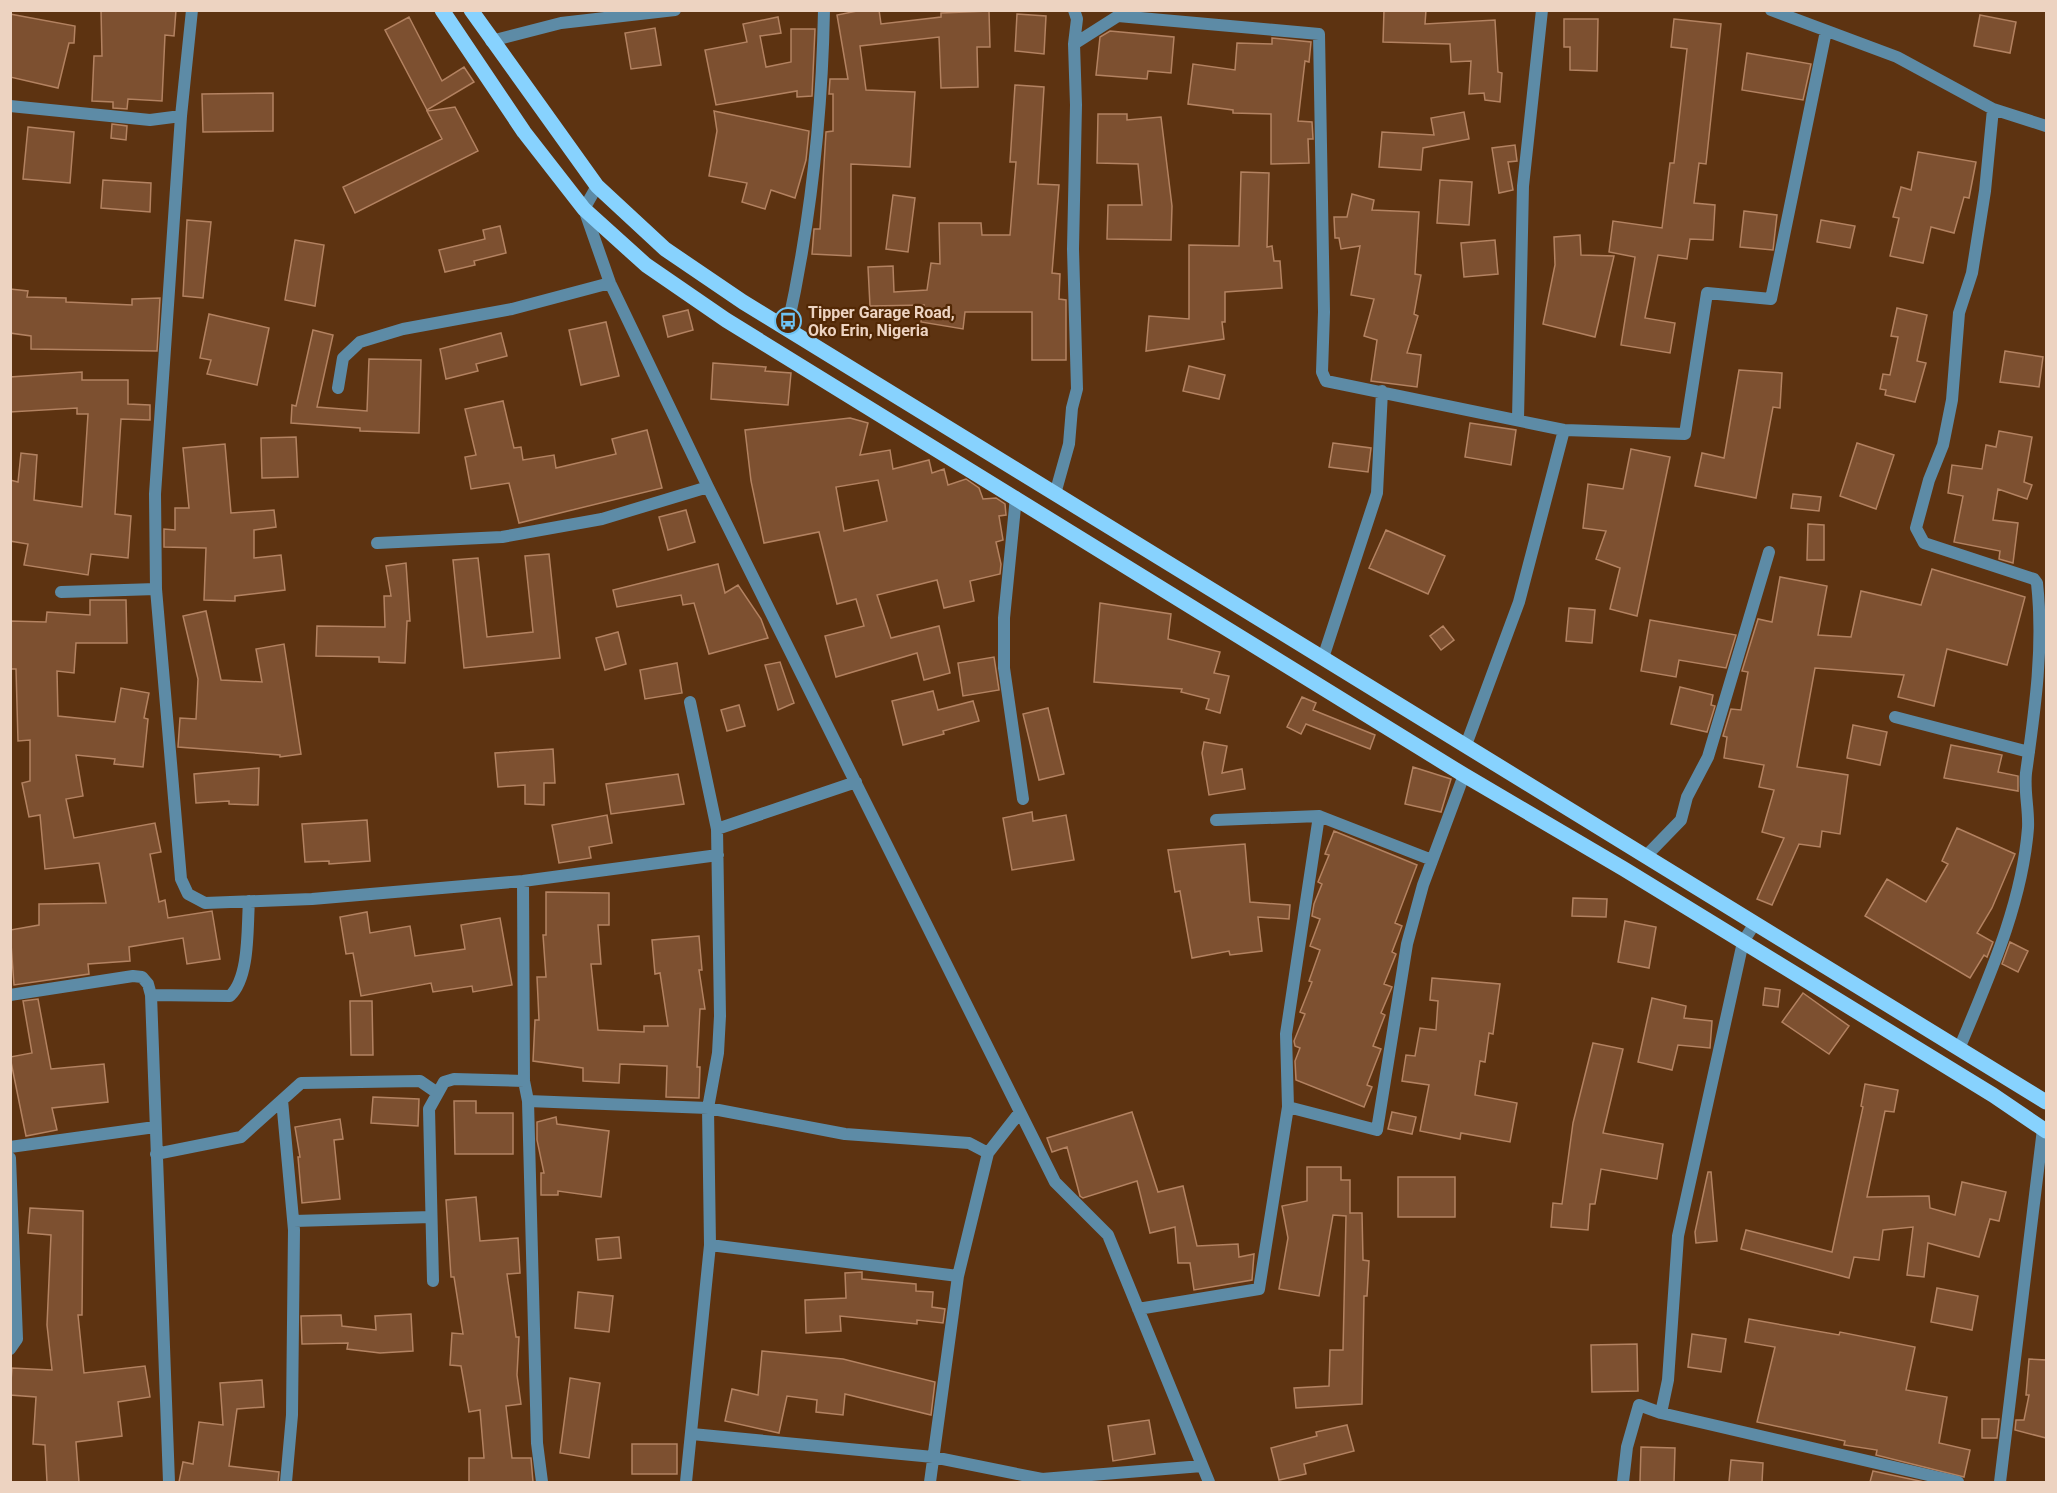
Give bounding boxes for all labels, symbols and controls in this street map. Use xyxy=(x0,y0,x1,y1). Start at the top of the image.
place label: Tipper Garage Road, Oko Erin, Nigeria xyxy=(808,303,955,340)
bus stop icon: Tipper Garage Road, Oko Erin, Nigeria xyxy=(773,306,803,336)

